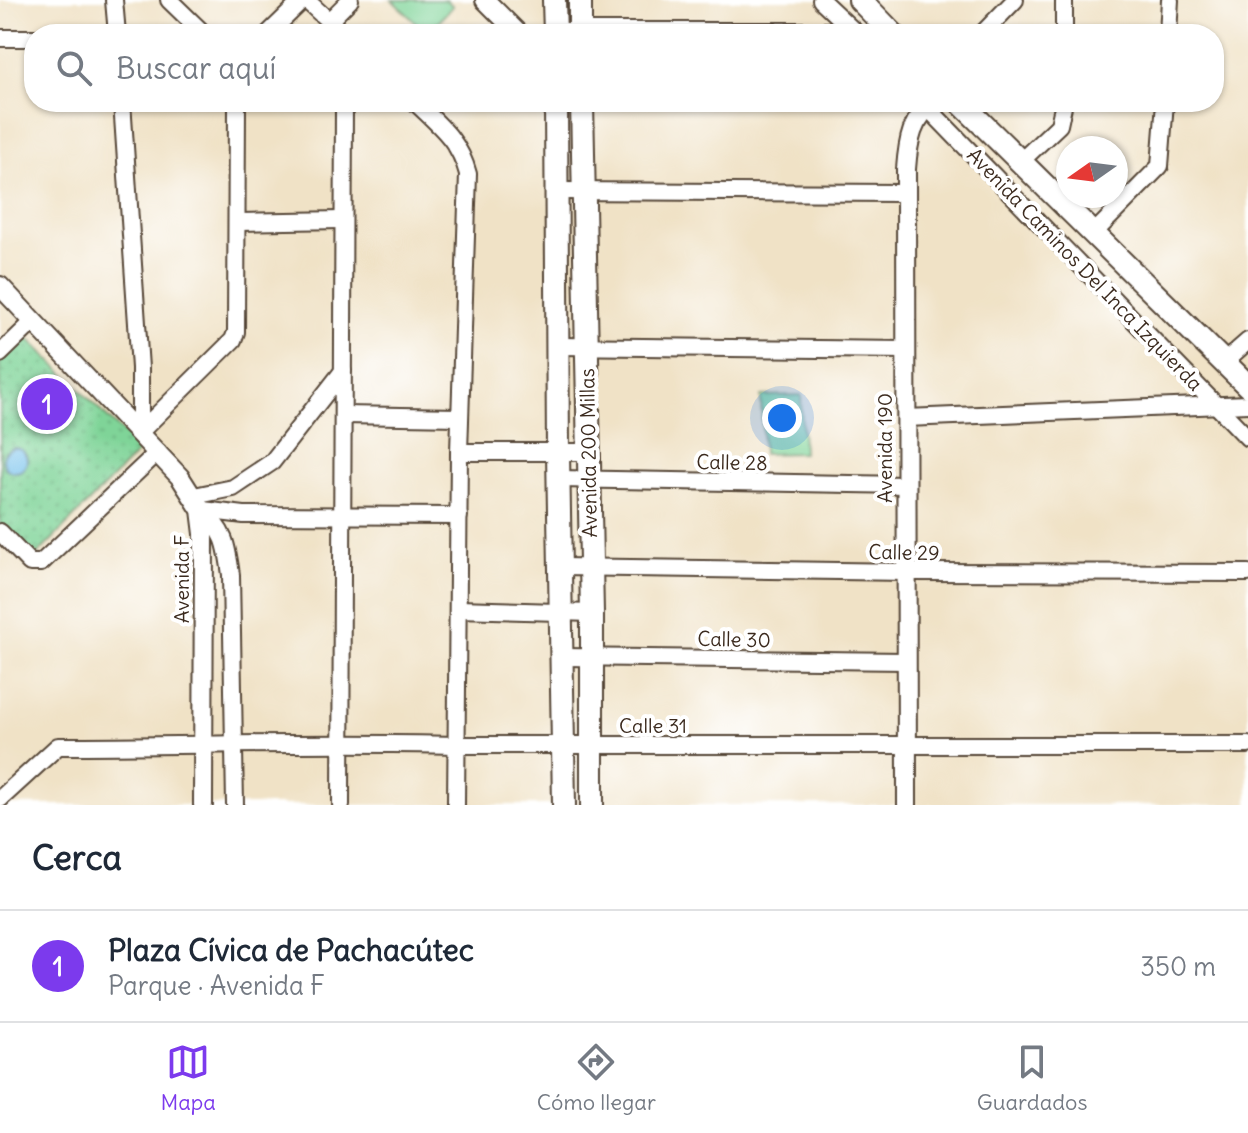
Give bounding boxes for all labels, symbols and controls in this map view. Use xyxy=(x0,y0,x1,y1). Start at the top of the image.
search box xyxy=(24,24,1224,112)
icon: search xyxy=(52,46,96,90)
text: Buscar aquí xyxy=(116,49,276,87)
north arrow xyxy=(1056,136,1128,208)
street label: Avenida Caminos Del Inca Izquierda xyxy=(962,142,1208,396)
street label: Avenida 200 Millas xyxy=(574,368,602,538)
pin: 1 xyxy=(21,374,73,434)
street label: Avenida 190 xyxy=(872,393,897,503)
your location xyxy=(762,398,802,438)
street label: Calle 28 xyxy=(696,449,768,475)
street label: Avenida F xyxy=(169,535,194,623)
street label: Calle 29 xyxy=(868,539,940,565)
street label: Calle 30 xyxy=(697,626,771,652)
street label: Calle 31 xyxy=(619,713,687,738)
text: Cerca xyxy=(32,836,122,879)
text: Plaza Cívica de Pachacútec xyxy=(108,931,474,969)
text: 1 xyxy=(53,950,63,983)
text: 350 m xyxy=(1140,950,1216,983)
text: Parque · Avenida F xyxy=(108,969,325,1002)
tab: Mapa xyxy=(160,1040,216,1116)
tab: Cómo llegar xyxy=(537,1040,656,1116)
tab: Guardados xyxy=(977,1040,1088,1116)

